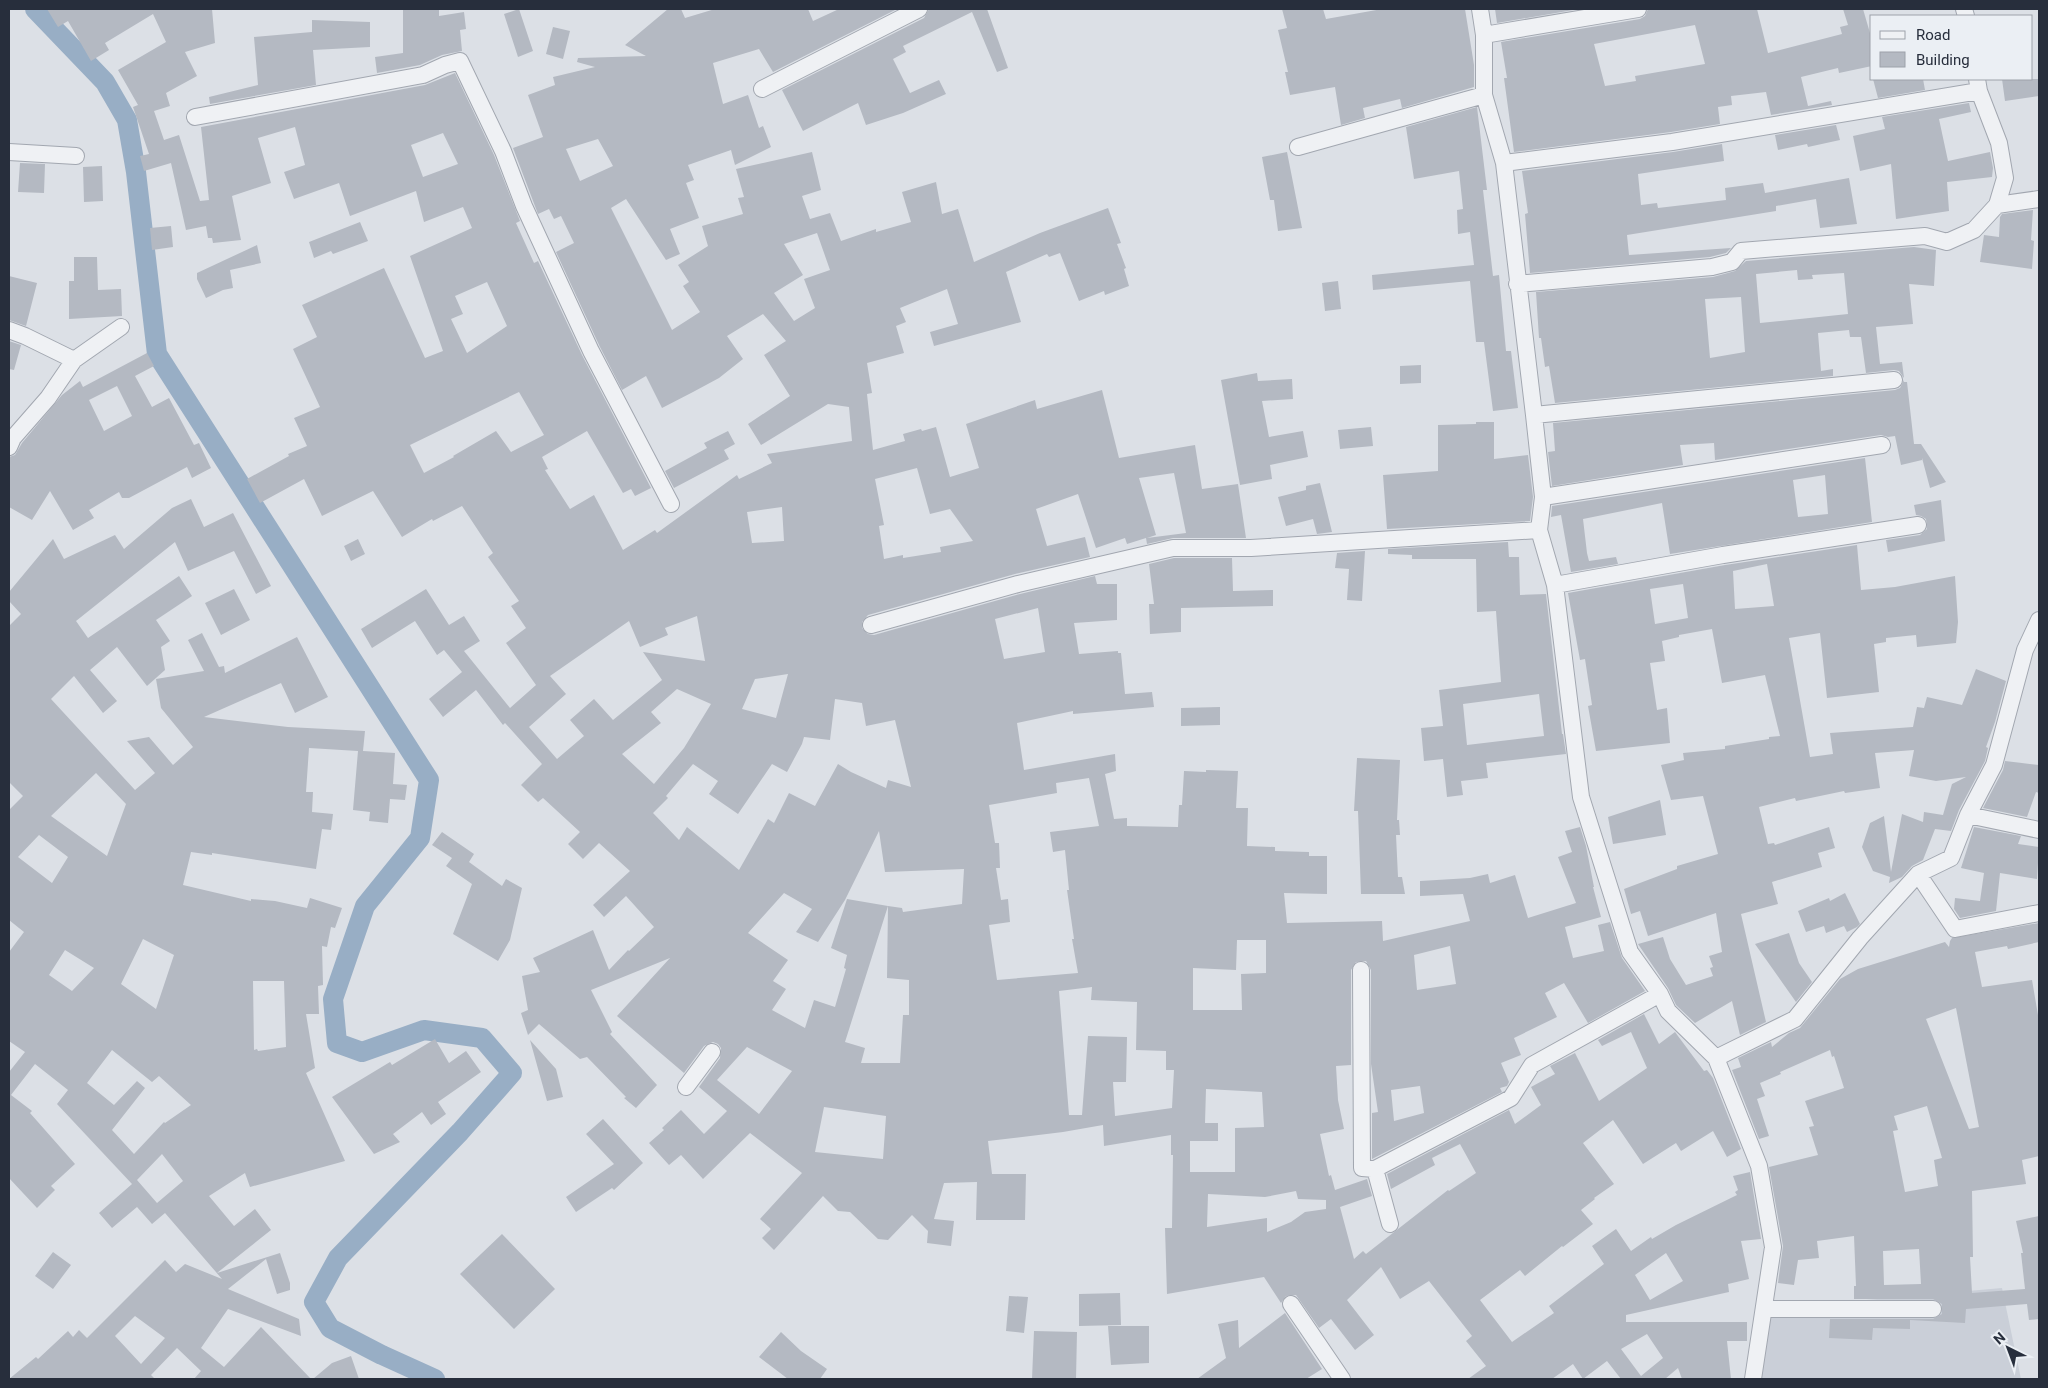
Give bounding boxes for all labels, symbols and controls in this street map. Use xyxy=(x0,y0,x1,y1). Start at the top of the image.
legend xyxy=(1870,15,2033,80)
text: Road xyxy=(1916,26,1950,44)
text: Building xyxy=(1916,51,1970,69)
north arrow xyxy=(1983,1323,2033,1373)
text: N xyxy=(1990,1329,2008,1348)

